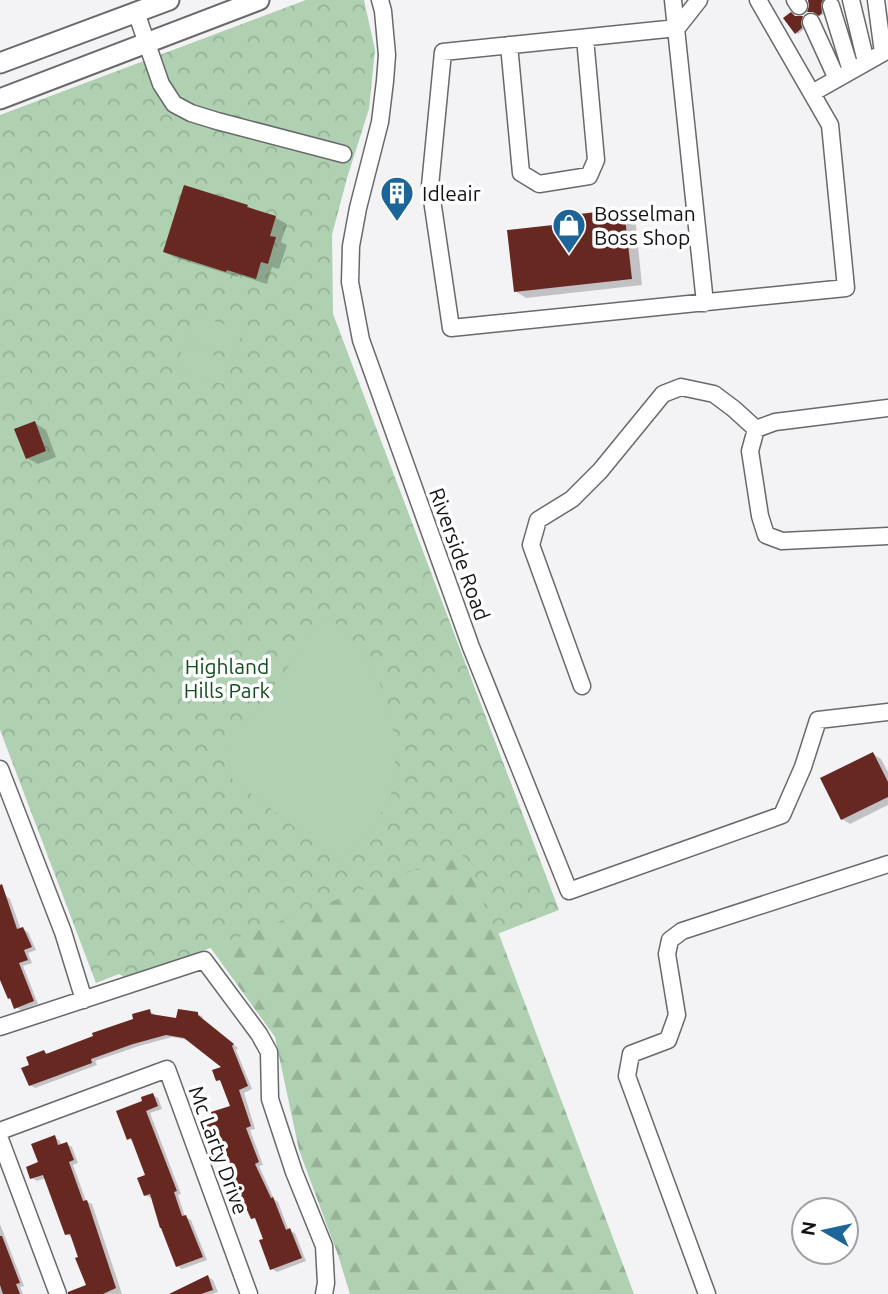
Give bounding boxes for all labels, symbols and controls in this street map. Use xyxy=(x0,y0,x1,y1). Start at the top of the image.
building icon: Idleair xyxy=(378,174,416,223)
place label: Idleair xyxy=(422,181,481,205)
place label: Bosselman Boss Shop xyxy=(594,201,696,249)
shop icon: Bosselman Boss Shop xyxy=(550,206,588,255)
street label: Riverside Road xyxy=(425,484,495,624)
park label: Highland Hills Park xyxy=(184,654,271,702)
street label: Mc Larty Drive xyxy=(185,1082,253,1218)
north arrow xyxy=(790,1196,860,1266)
text: N xyxy=(796,1220,820,1237)

